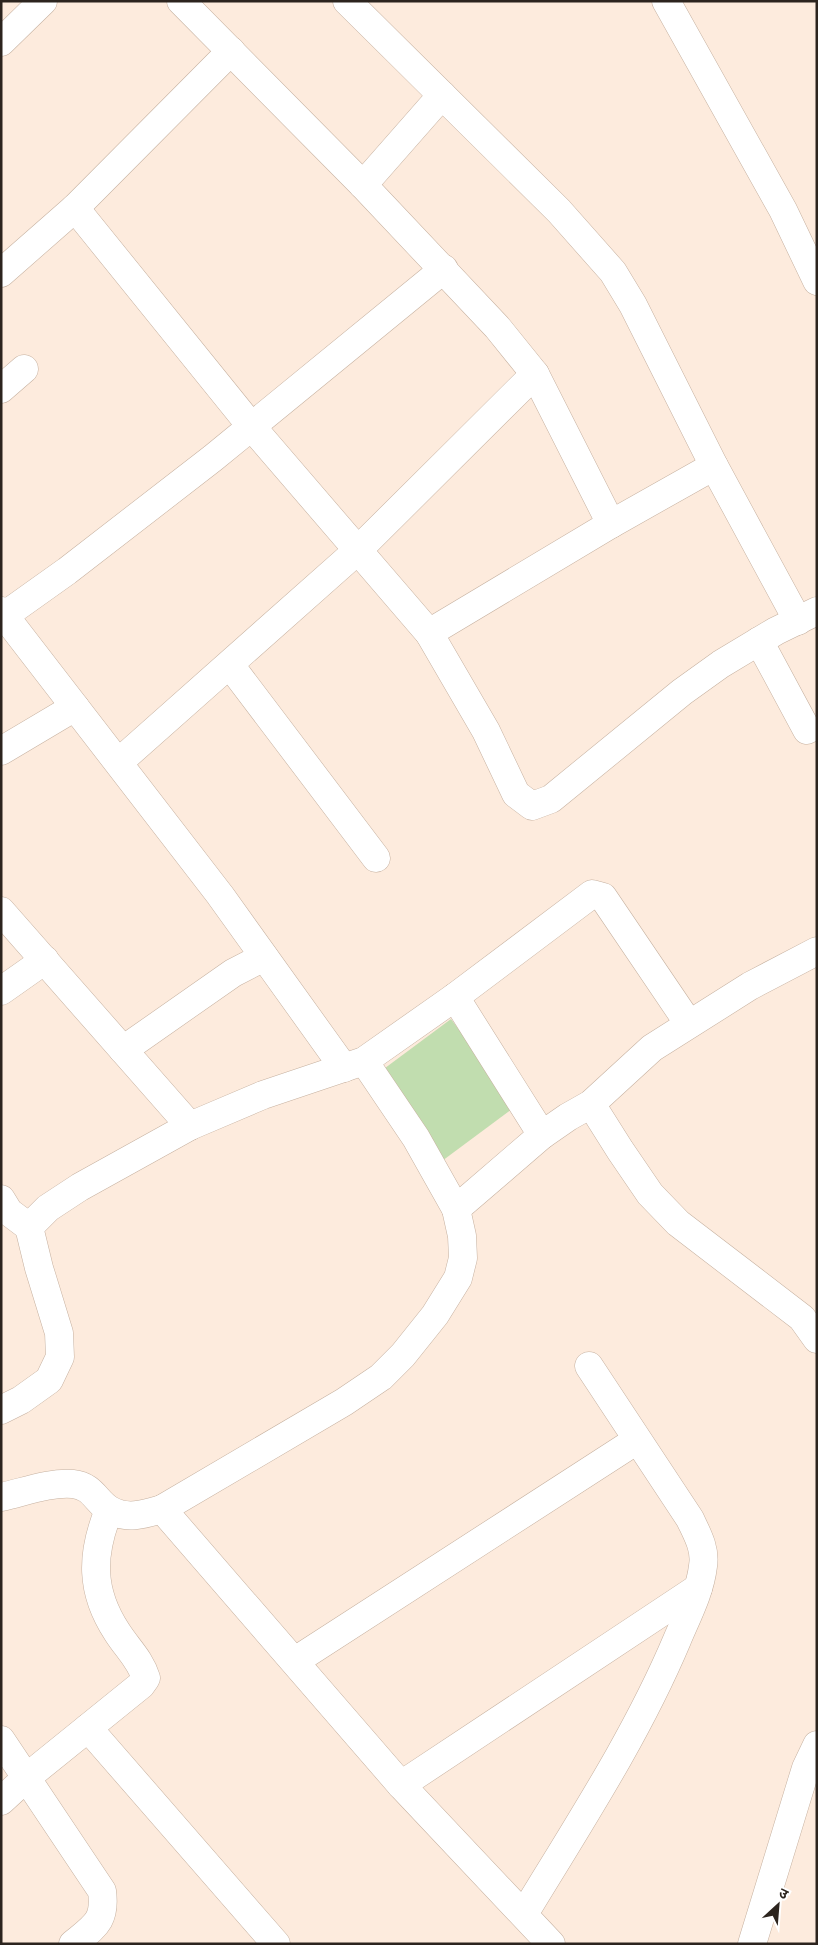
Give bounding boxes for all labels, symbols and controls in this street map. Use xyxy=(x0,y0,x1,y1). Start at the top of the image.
north arrow xyxy=(753,1880,803,1930)
text: उ xyxy=(776,1883,792,1904)

